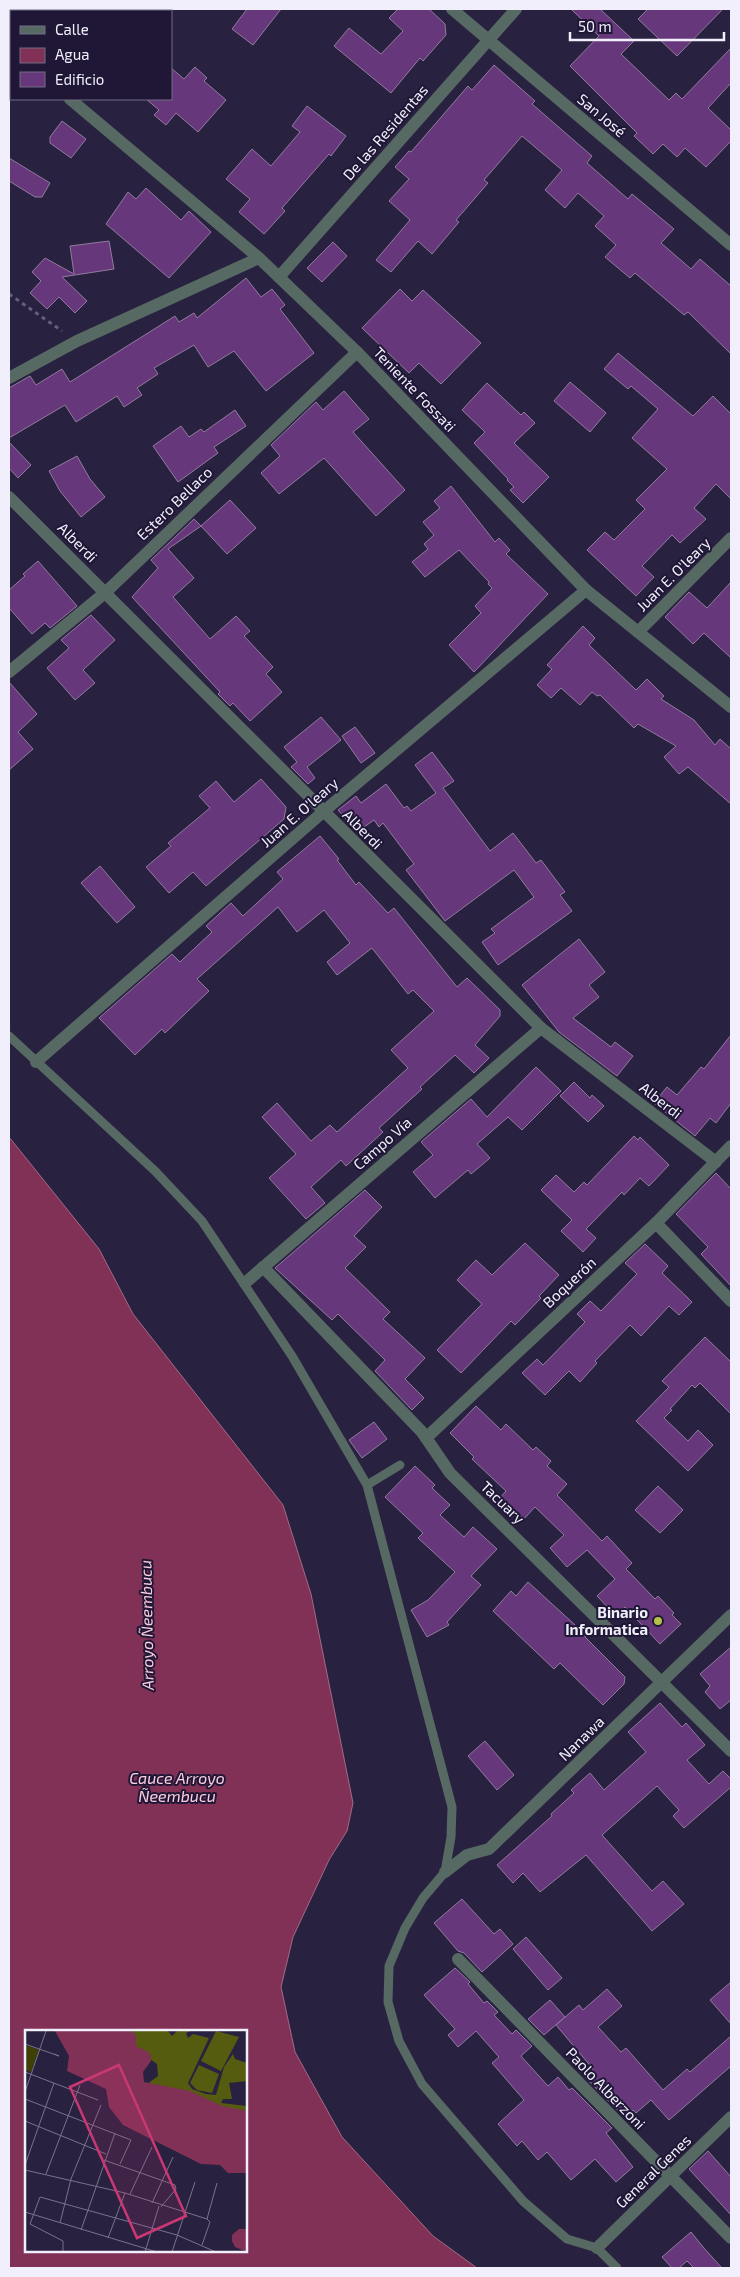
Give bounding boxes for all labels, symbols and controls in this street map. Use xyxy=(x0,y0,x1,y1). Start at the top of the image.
legend xyxy=(10,10,172,100)
scale bar xyxy=(570,10,724,42)
text: 50 m xyxy=(578,17,612,35)
text: Calle xyxy=(55,20,89,38)
text: Agua xyxy=(55,45,90,63)
text: Edificio xyxy=(55,70,104,88)
street label: De las Residentas xyxy=(339,81,431,183)
street label: San José xyxy=(574,90,630,140)
street label: Teniente Fossati xyxy=(370,343,460,435)
street label: Estero Bellaco xyxy=(133,463,215,543)
street label: Alberdi xyxy=(54,518,102,566)
street label: Juan E. O'leary xyxy=(632,533,714,615)
street label: Juan E. O'leary xyxy=(256,773,342,851)
street label: Alberdi xyxy=(339,805,387,853)
street label: Alberdi xyxy=(636,1078,686,1122)
street label: Campo Vía xyxy=(349,1113,415,1173)
street label: Boquerón xyxy=(539,1253,599,1311)
street label: Tacuary xyxy=(477,1477,529,1527)
water label: Arroyo Ñeembucu xyxy=(135,1560,158,1691)
place label: Binario Informatica xyxy=(565,1603,648,1638)
marker: Binario Informatica xyxy=(652,1615,664,1627)
street label: Nanawa xyxy=(554,1712,608,1764)
water label: Cauce Arroyo Ñeembucu xyxy=(129,1768,225,1805)
inset map xyxy=(25,2030,248,2252)
street label: Paolo Alberzoni xyxy=(563,2043,649,2133)
street label: General Genes xyxy=(612,2131,694,2211)

